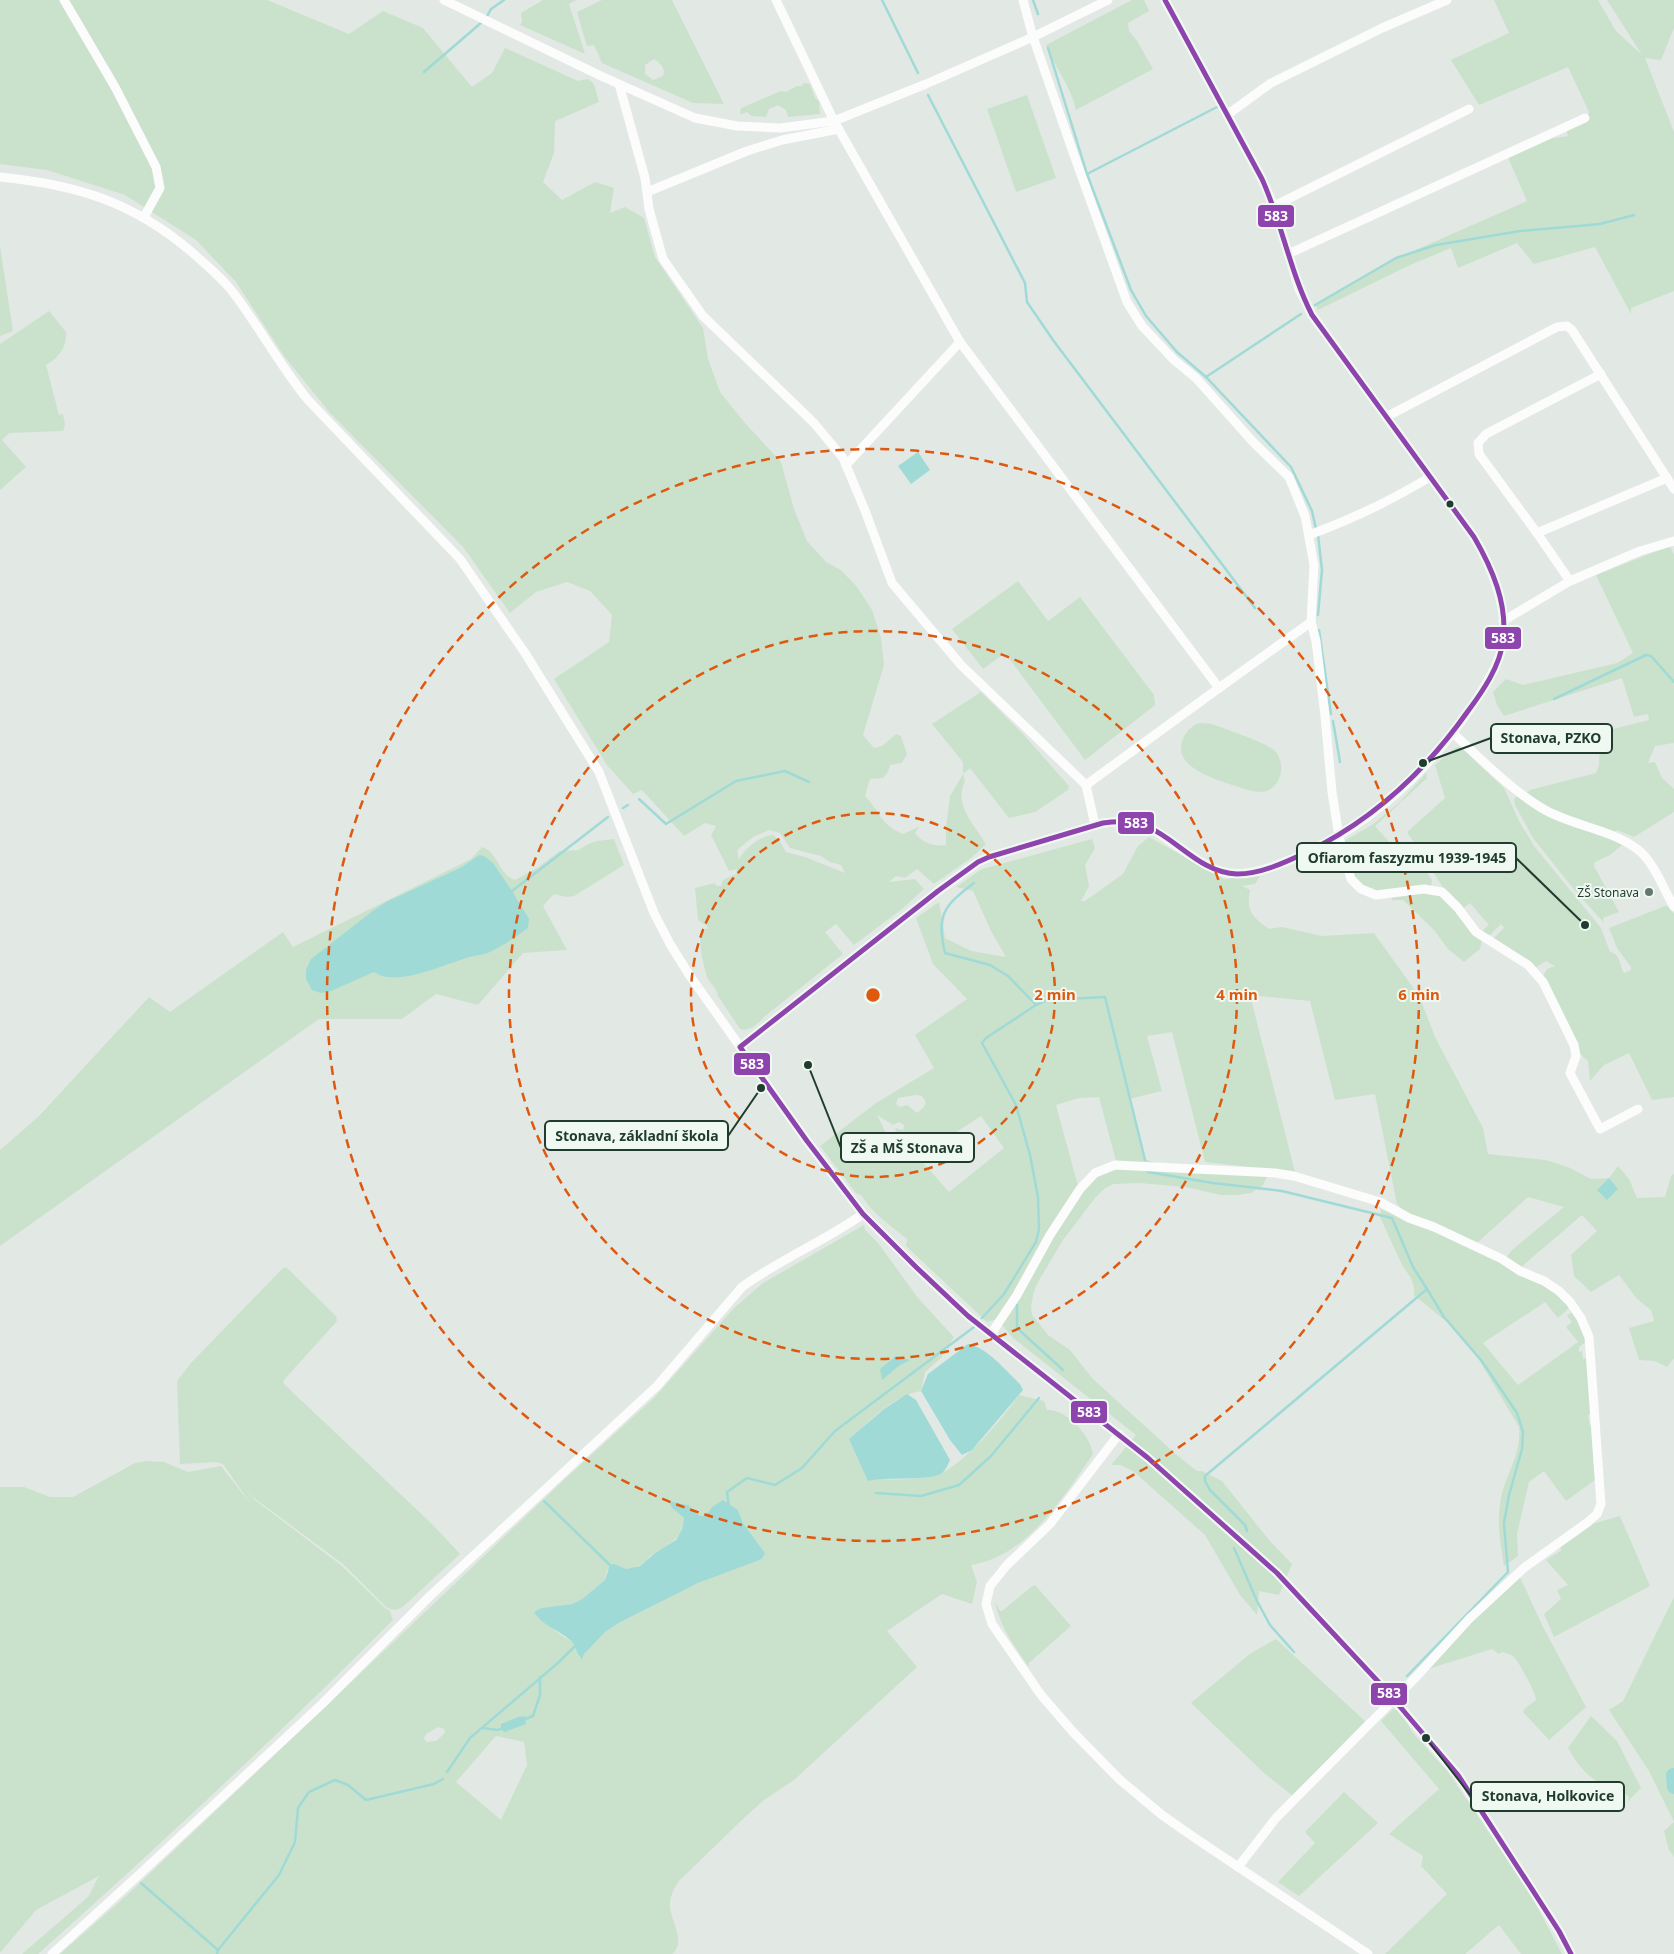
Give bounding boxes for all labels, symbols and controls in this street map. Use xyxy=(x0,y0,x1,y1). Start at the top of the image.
line badge: 583 xyxy=(1257,204,1295,228)
text: 583 xyxy=(1264,206,1288,225)
unlabelled marker xyxy=(1445,499,1455,509)
line badge: 583 xyxy=(1484,626,1522,650)
text: 583 xyxy=(1491,628,1515,647)
callout: Stonava, PZKO xyxy=(1491,724,1612,753)
text: Stonava, PZKO xyxy=(1501,728,1601,747)
line badge: 583 xyxy=(1117,811,1155,835)
text: 583 xyxy=(1124,813,1148,832)
callout: Ofiarom faszyzmu 1939-1945 xyxy=(1297,843,1516,872)
text: Ofiarom faszyzmu 1939-1945 xyxy=(1308,848,1506,867)
place label: ZŠ Stonava xyxy=(1577,884,1639,901)
marker: ZŠ Stonava xyxy=(1643,886,1655,898)
text: 2 min xyxy=(1034,984,1076,1004)
text: 4 min xyxy=(1216,984,1258,1004)
text: 6 min xyxy=(1398,984,1440,1004)
centre of rings xyxy=(864,986,882,1004)
line badge: 583 xyxy=(733,1052,771,1076)
text: 583 xyxy=(740,1054,764,1073)
callout: Stonava, základní škola xyxy=(545,1121,728,1150)
text: Stonava, základní škola xyxy=(555,1126,719,1145)
callout: ZŠ a MŠ Stonava xyxy=(841,1133,974,1162)
text: ZŠ a MŠ Stonava xyxy=(851,1138,963,1157)
line badge: 583 xyxy=(1070,1400,1108,1424)
text: 583 xyxy=(1077,1402,1101,1421)
line badge: 583 xyxy=(1370,1682,1408,1706)
text: 583 xyxy=(1377,1683,1401,1702)
callout: Stonava, Holkovice xyxy=(1471,1782,1624,1811)
text: Stonava, Holkovice xyxy=(1482,1786,1614,1805)

